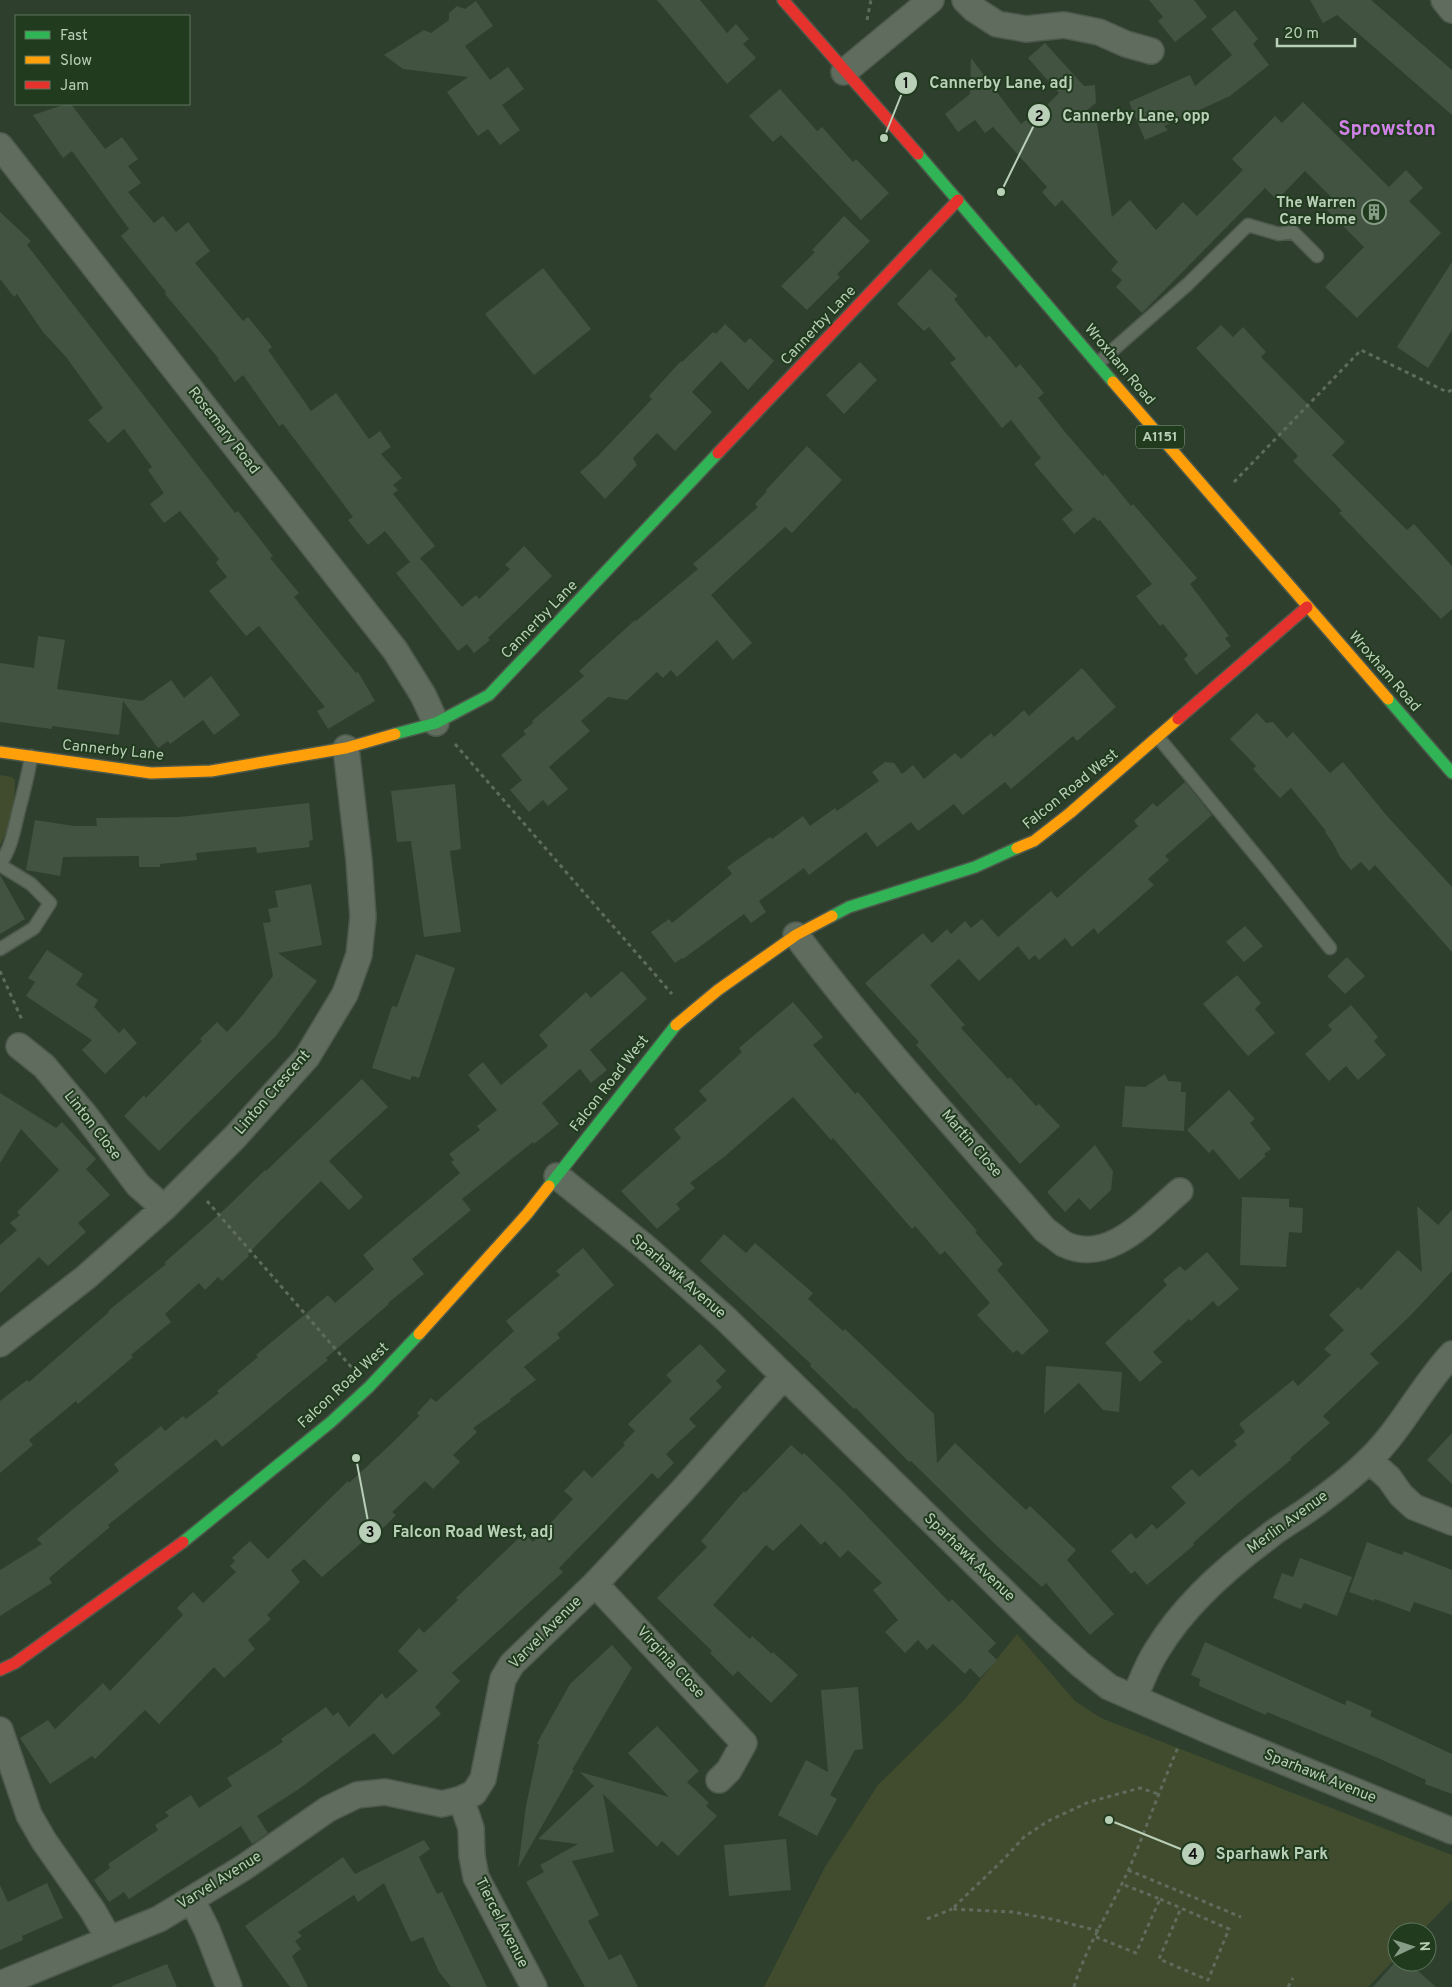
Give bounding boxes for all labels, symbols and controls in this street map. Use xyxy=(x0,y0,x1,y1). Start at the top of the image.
legend xyxy=(15,15,190,105)
scale bar xyxy=(1277,15,1354,47)
text: 20 m xyxy=(1284,25,1319,44)
text: Fast xyxy=(60,27,88,46)
text: Slow xyxy=(60,52,92,71)
callout: Cannerby Lane, adj xyxy=(894,67,1083,98)
text: Cannerby Lane, adj xyxy=(929,74,1073,94)
text: 1 xyxy=(903,75,909,94)
text: Jam xyxy=(60,77,89,96)
callout: Cannerby Lane, opp xyxy=(1027,100,1219,131)
text: Cannerby Lane, opp xyxy=(1062,107,1210,127)
text: 2 xyxy=(1034,108,1044,127)
district label: Sprowston xyxy=(1338,117,1436,143)
place label: The Warren Care Home xyxy=(1276,194,1356,230)
building icon: The Warren Care Home xyxy=(1361,199,1387,225)
street label: Cannerby Lane xyxy=(777,282,861,370)
street label: Wroxham Road xyxy=(1079,320,1159,410)
street label: Rosemary Road xyxy=(183,383,263,479)
road number: A1151 xyxy=(1136,426,1184,448)
street label: Cannerby Lane xyxy=(498,577,582,663)
street label: Wroxham Road xyxy=(1344,628,1424,716)
street label: Cannerby Lane xyxy=(61,736,165,766)
street label: Falcon Road West xyxy=(1019,746,1123,834)
street label: Falcon Road West xyxy=(566,1032,654,1136)
street label: Linton Crescent xyxy=(231,1047,315,1139)
street label: Linton Close xyxy=(59,1087,125,1165)
street label: Martin Close xyxy=(936,1106,1006,1182)
street label: Sparhawk Avenue xyxy=(627,1231,729,1323)
street label: Falcon Road West xyxy=(294,1339,394,1433)
street label: Merlin Avenue xyxy=(1244,1487,1332,1559)
street label: Sparhawk Avenue xyxy=(919,1510,1019,1606)
callout: Falcon Road West, adj xyxy=(357,1516,563,1547)
text: Falcon Road West, adj xyxy=(393,1523,553,1543)
text: 3 xyxy=(366,1524,375,1543)
street label: Varvel Avenue xyxy=(506,1593,586,1673)
street label: Virginia Close xyxy=(632,1623,708,1703)
street label: Sparhawk Avenue xyxy=(1261,1746,1379,1808)
callout: Sparhawk Park xyxy=(1181,1838,1338,1869)
text: Sparhawk Park xyxy=(1216,1845,1328,1865)
text: 4 xyxy=(1188,1846,1198,1865)
street label: Varvel Avenue xyxy=(174,1848,266,1914)
street label: Tiercel Avenue xyxy=(470,1875,532,1971)
north arrow xyxy=(1387,1922,1437,1972)
text: N xyxy=(1415,1941,1432,1952)

